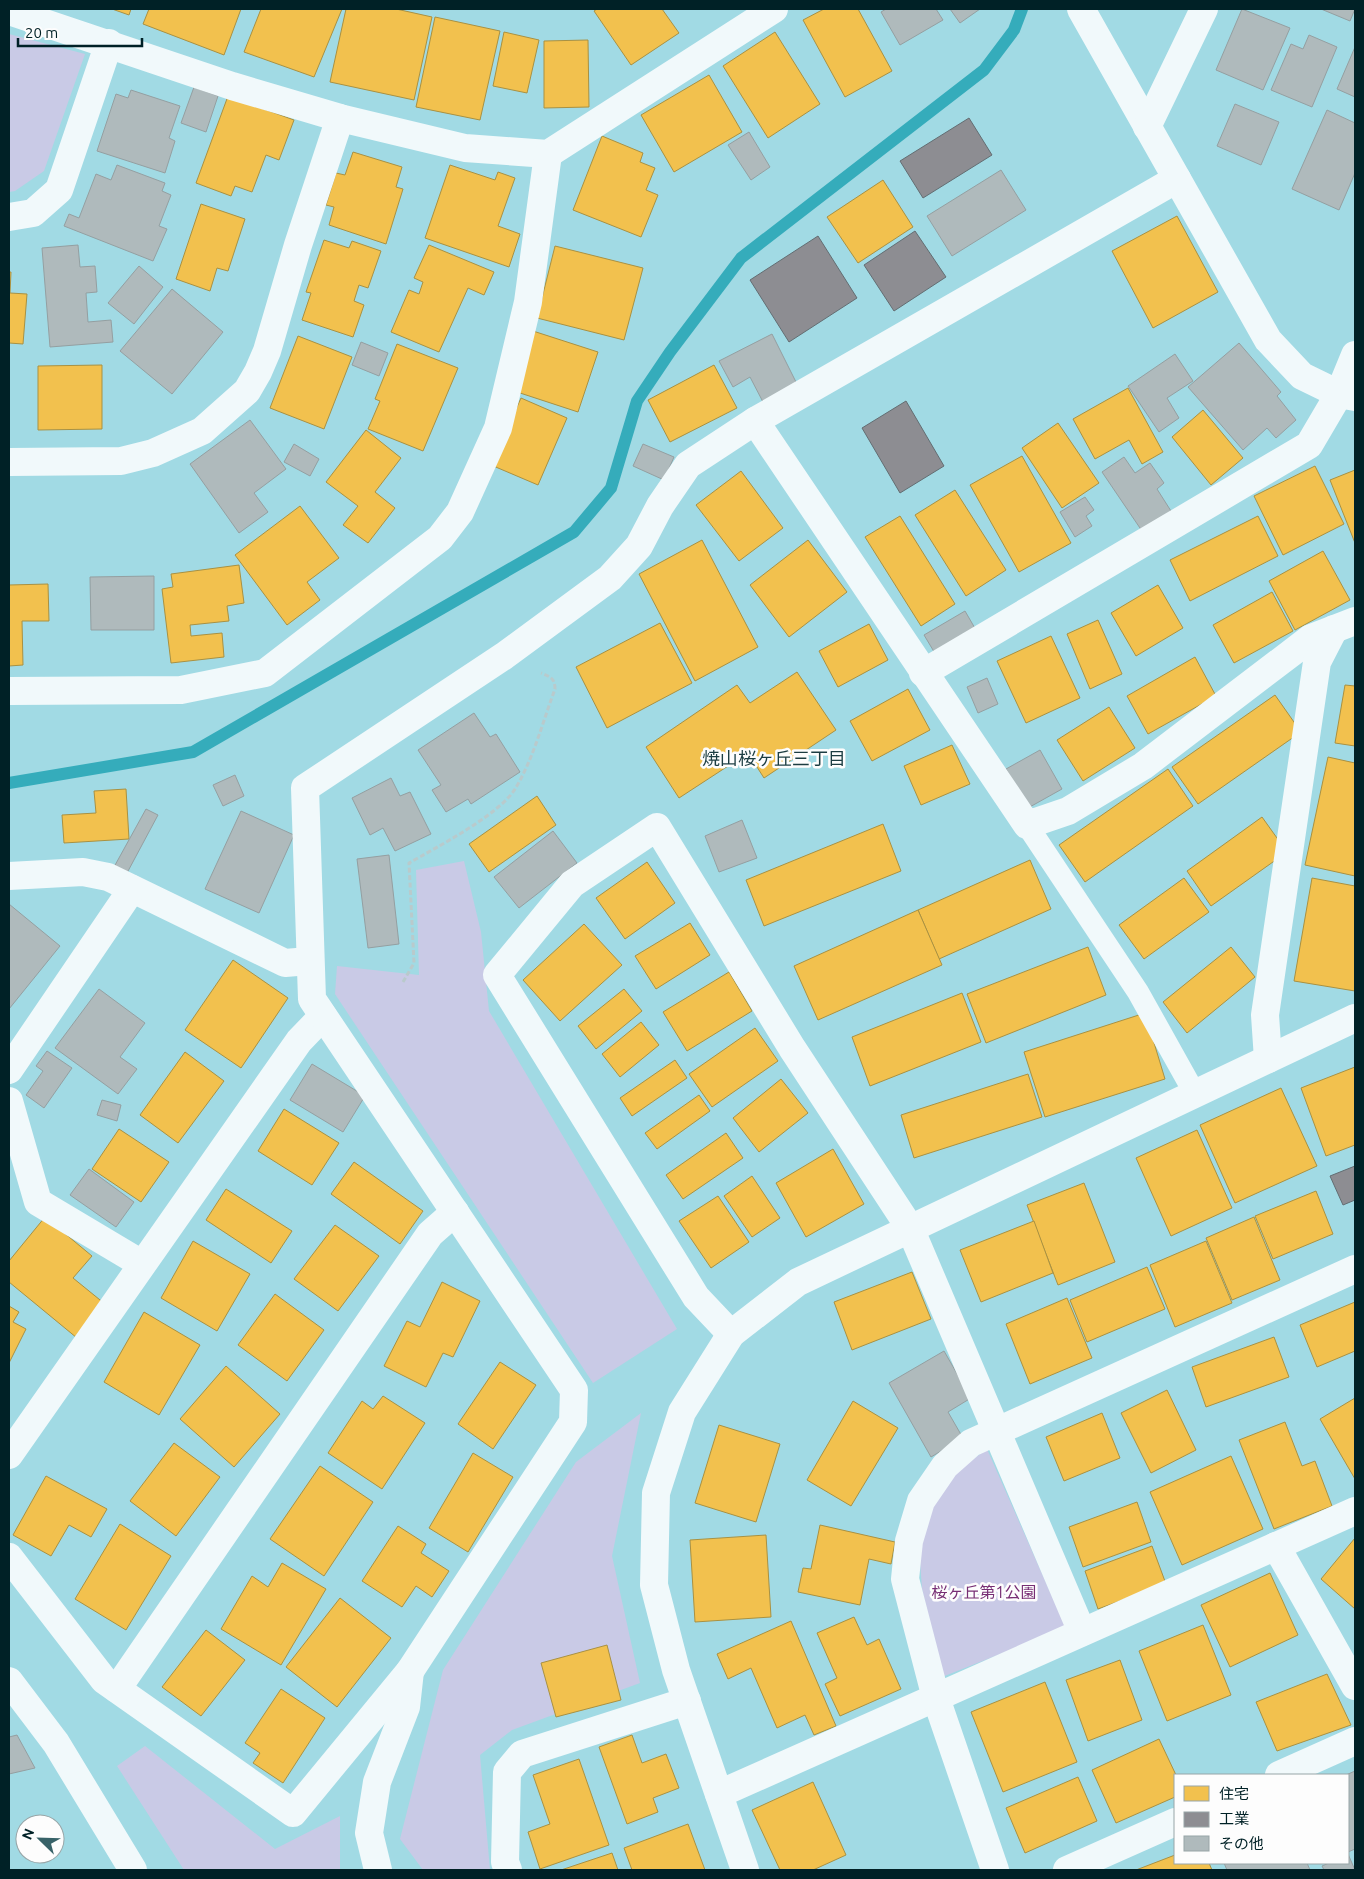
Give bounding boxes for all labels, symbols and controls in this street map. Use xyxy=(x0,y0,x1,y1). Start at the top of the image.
scale bar xyxy=(18,15,141,47)
text: 20 m xyxy=(25,24,58,41)
district label: 焼山桜ヶ丘三丁目 xyxy=(702,748,846,768)
park label: 桜ヶ丘第1公園 xyxy=(931,1583,1037,1601)
legend xyxy=(1174,1774,1349,1864)
text: 住宅 xyxy=(1219,1785,1249,1802)
text: 工業 xyxy=(1219,1810,1249,1827)
north arrow xyxy=(15,1814,65,1864)
text: N xyxy=(19,1826,37,1842)
text: その他 xyxy=(1219,1835,1264,1852)

